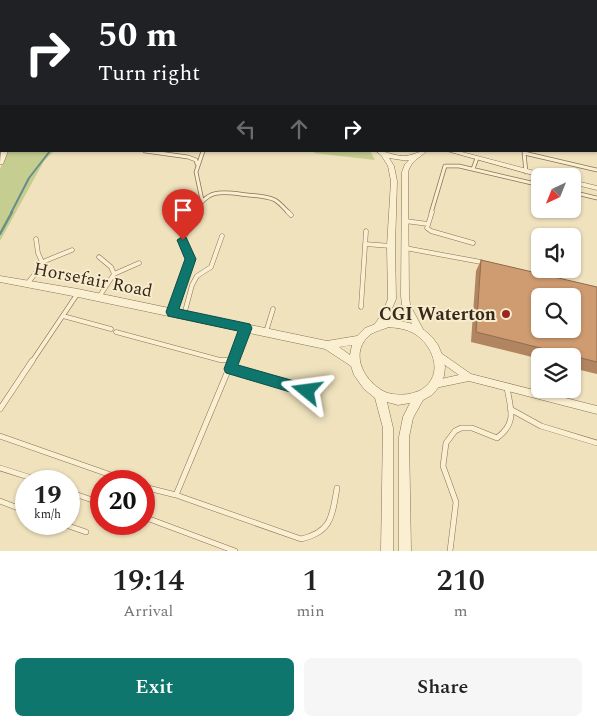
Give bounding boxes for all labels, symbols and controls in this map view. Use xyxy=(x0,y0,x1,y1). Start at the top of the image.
text: 50 m xyxy=(98,9,178,62)
icon: right xyxy=(15,20,80,85)
text: Turn right xyxy=(98,57,200,90)
icon: left xyxy=(232,115,260,143)
icon: ahead xyxy=(285,115,313,143)
icon: right xyxy=(338,115,366,143)
north arrow xyxy=(531,168,581,218)
map controls xyxy=(531,168,581,398)
pin xyxy=(162,189,204,240)
icon: arrive xyxy=(169,196,197,224)
button: sound xyxy=(531,228,581,278)
street label: Horsefair Road xyxy=(31,255,155,305)
button: search xyxy=(531,288,581,338)
place label: CGI Waterton xyxy=(379,301,496,328)
marker: CGI Waterton xyxy=(500,308,512,320)
button: layers xyxy=(531,348,581,398)
position arrow xyxy=(280,364,332,416)
speed limit sign: 20 xyxy=(90,470,155,535)
text: 19 xyxy=(33,477,62,515)
text: km/h xyxy=(34,505,61,524)
text: 19:14 xyxy=(112,558,184,604)
text: 1 xyxy=(302,558,318,604)
text: 210 xyxy=(437,558,485,604)
text: Arrival xyxy=(123,599,173,623)
text: min xyxy=(296,599,324,623)
text: m xyxy=(454,599,468,623)
button: Exit xyxy=(15,658,294,716)
button: Share xyxy=(304,658,582,716)

